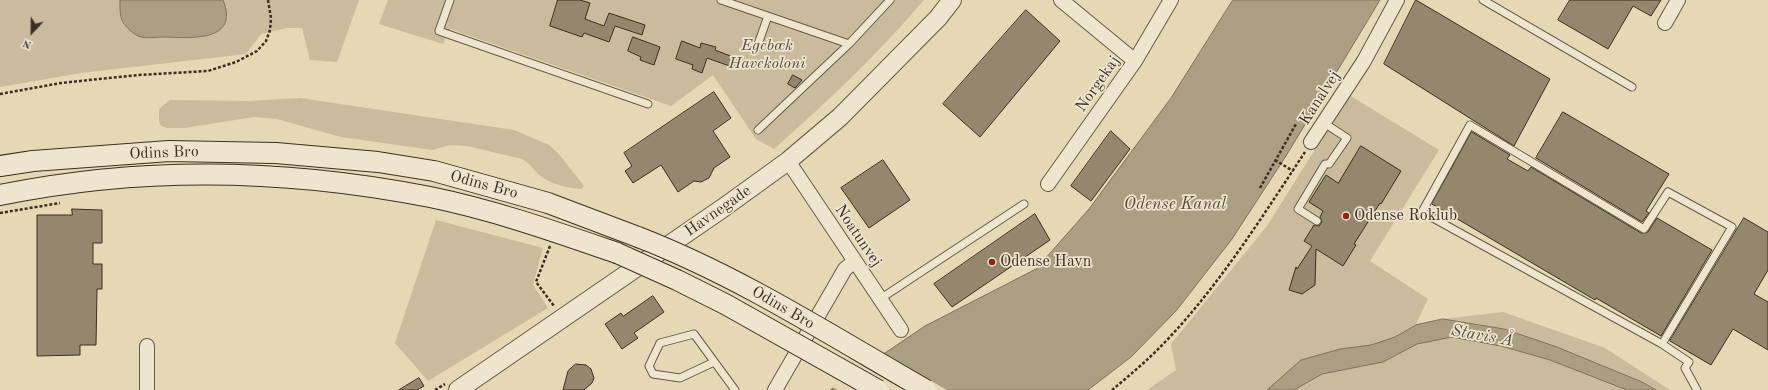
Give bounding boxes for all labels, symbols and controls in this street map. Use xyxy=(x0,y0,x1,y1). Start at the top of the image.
north arrow xyxy=(12,12,52,52)
park label: Egebæk Havekoloni xyxy=(729,36,805,74)
text: N xyxy=(21,37,33,50)
street label: Norgekaj xyxy=(1072,52,1124,116)
street label: Kanalvej xyxy=(1295,67,1345,129)
street label: Odins Bro xyxy=(129,142,199,164)
street label: Odins Bro xyxy=(448,167,520,203)
street label: Havnegade xyxy=(681,181,755,241)
water label: Odense Kanal xyxy=(1124,195,1226,215)
street label: Noatunvej xyxy=(830,201,886,271)
place label: Odense Roklub xyxy=(1354,206,1457,226)
marker: Odense Roklub xyxy=(1341,211,1351,221)
place label: Odense Havn xyxy=(1000,252,1091,272)
marker: Odense Havn xyxy=(987,257,997,267)
street label: Odins Bro xyxy=(748,282,818,334)
water label: Stavis Å xyxy=(1449,321,1515,351)

